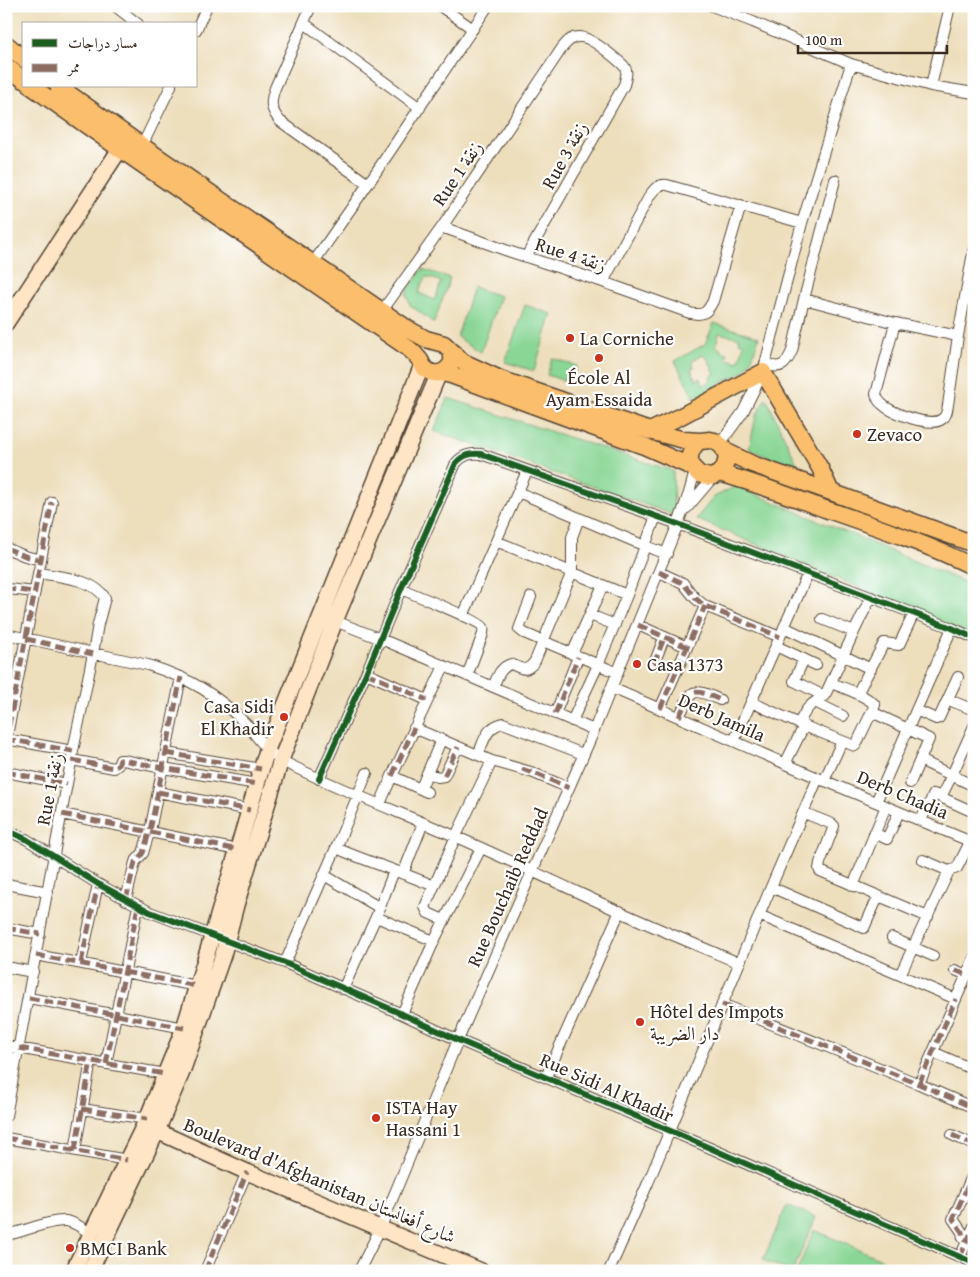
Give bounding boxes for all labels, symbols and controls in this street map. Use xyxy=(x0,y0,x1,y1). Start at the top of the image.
legend xyxy=(22,22,198,88)
scale bar xyxy=(798,22,946,54)
text: 100 m xyxy=(805,29,843,50)
text: مسار دراجات xyxy=(68,32,137,53)
text: ممر xyxy=(66,56,80,77)
street label: Rue 3 زنقة xyxy=(534,116,594,194)
street label: Rue 1 زنقة xyxy=(425,135,489,211)
street label: Rue 4 زنقة xyxy=(532,229,610,279)
place label: La Corniche xyxy=(580,324,674,352)
marker: La Corniche xyxy=(564,332,576,344)
marker: École Al Ayam Essaida xyxy=(593,352,605,364)
place label: École Al Ayam Essaida xyxy=(546,363,652,413)
place label: Zevaco xyxy=(867,420,922,448)
marker: Zevaco xyxy=(851,428,863,440)
place label: Casa 1373 xyxy=(647,650,724,678)
marker: Casa 1373 xyxy=(631,658,643,670)
street label: Derb Jamila xyxy=(674,685,770,749)
place label: Casa Sidi El Khadir xyxy=(201,692,274,742)
marker: Casa Sidi El Khadir xyxy=(278,711,290,723)
street label: Rue 1 زنقة xyxy=(28,750,70,828)
street label: Derb Chadia xyxy=(853,762,953,826)
street label: Rue Bouchaib Reddad xyxy=(459,802,555,971)
place label: Hôtel des Impots دار الضريبة xyxy=(650,997,784,1047)
marker: Hôtel des Impots دار الضريبة xyxy=(634,1016,646,1028)
street label: Rue Sidi Al Khadir xyxy=(536,1045,679,1129)
place label: ISTA Hay Hassani 1 xyxy=(386,1093,461,1143)
street label: Boulevard d'Afghanistan شارع أفغانستان xyxy=(179,1110,460,1252)
marker: ISTA Hay Hassani 1 xyxy=(370,1112,382,1124)
place label: BMCI Bank xyxy=(80,1234,167,1262)
marker: BMCI Bank xyxy=(64,1242,76,1254)

